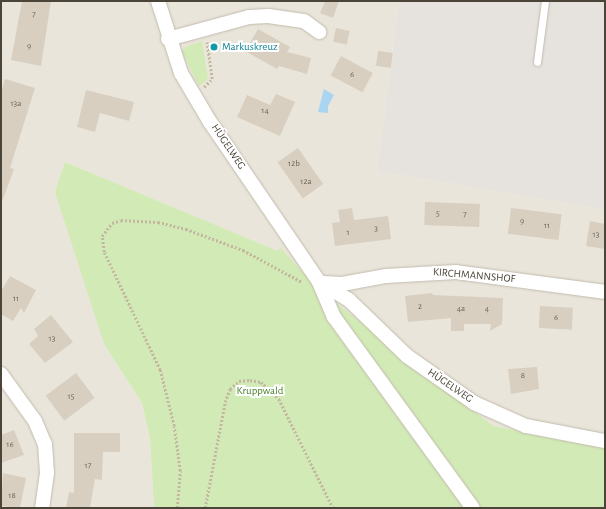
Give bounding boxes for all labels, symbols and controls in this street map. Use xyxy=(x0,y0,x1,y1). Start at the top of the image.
house number: 7 xyxy=(32,10,36,20)
place label: Markuskreuz xyxy=(222,40,278,54)
house number: 9 xyxy=(27,42,31,52)
marker: Markuskreuz xyxy=(209,42,219,52)
house number: 6 xyxy=(350,70,354,80)
house number: 13a xyxy=(11,99,21,109)
house number: 14 xyxy=(261,106,269,116)
street label: HÜGELWEG xyxy=(208,122,248,172)
house number: 12b xyxy=(288,159,300,169)
house number: 12a xyxy=(300,177,312,187)
house number: 5 xyxy=(436,209,440,219)
house number: 7 xyxy=(463,210,467,220)
house number: 9 xyxy=(520,217,524,227)
house number: 11 xyxy=(544,221,550,231)
house number: 3 xyxy=(374,224,378,234)
house number: 1 xyxy=(346,228,350,238)
house number: 13 xyxy=(593,230,599,240)
street label: KIRCHMANNSHOF xyxy=(432,266,516,286)
house number: 11 xyxy=(13,294,19,304)
house number: 2 xyxy=(418,302,422,312)
house number: 4a xyxy=(457,304,465,314)
house number: 4 xyxy=(485,304,489,314)
house number: 6 xyxy=(554,313,558,323)
house number: 13 xyxy=(49,334,55,344)
street label: HÜGELWEG xyxy=(425,366,475,406)
house number: 8 xyxy=(521,371,525,381)
park label: Kruppwald xyxy=(237,384,283,398)
house number: 15 xyxy=(68,392,74,402)
house number: 16 xyxy=(6,440,14,450)
house number: 17 xyxy=(85,461,91,471)
house number: 18 xyxy=(8,491,16,501)

